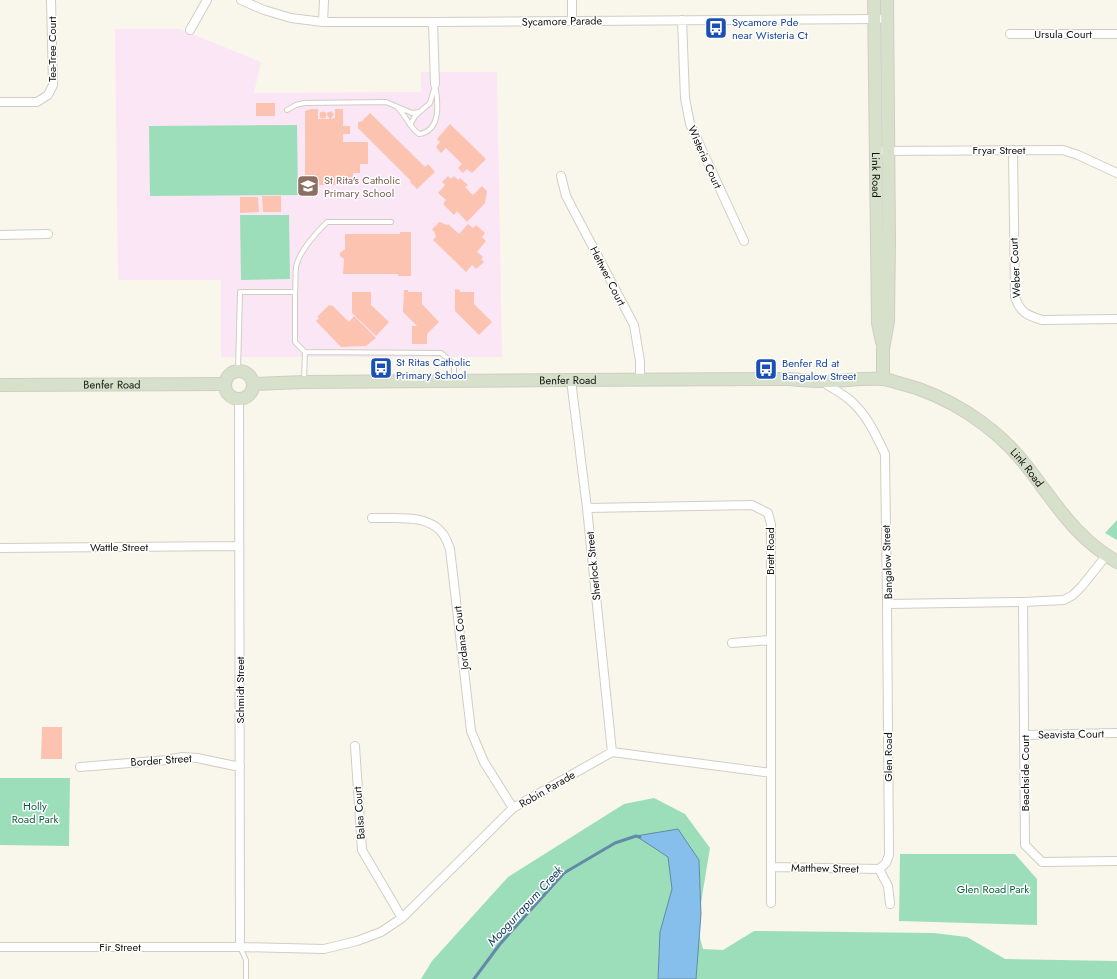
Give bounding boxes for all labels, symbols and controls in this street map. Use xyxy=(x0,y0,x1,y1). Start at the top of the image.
street label: Sycamore Parade xyxy=(522,12,603,30)
place label: Sycamore Pde near Wisteria Ct xyxy=(732,14,808,43)
bus stop icon: Sycamore Pde near Wisteria Ct xyxy=(703,15,729,41)
street label: Tea-Tree Court xyxy=(44,16,60,82)
street label: Ursula Court xyxy=(1034,26,1092,42)
street label: Wisteria Court xyxy=(684,123,726,191)
street label: Fryar Street xyxy=(973,142,1026,158)
street label: Link Road xyxy=(868,152,884,198)
place label: St Rita's Catholic Primary School xyxy=(324,172,400,201)
school or university icon: St Rita's Catholic Primary School xyxy=(295,173,321,199)
street label: Weber Court xyxy=(1005,237,1025,299)
street label: Hettwer Court xyxy=(586,244,630,309)
place label: St Ritas Catholic Primary School xyxy=(396,354,471,383)
bus stop icon: St Ritas Catholic Primary School xyxy=(368,355,394,381)
place label: Benfer Rd at Bangalow Street xyxy=(782,355,857,384)
bus stop icon: Benfer Rd at Bangalow Street xyxy=(753,356,779,382)
street label: Benfer Road xyxy=(539,372,597,388)
street label: Benfer Road xyxy=(83,376,141,393)
street label: Link Road xyxy=(1007,444,1048,490)
street label: Bangalow Street xyxy=(878,524,896,599)
street label: Brett Road xyxy=(762,527,778,575)
street label: Sherlock Street xyxy=(581,530,605,601)
street label: Wattle Street xyxy=(90,539,148,555)
street label: Jordana Court xyxy=(449,605,473,673)
street label: Schmidt Street xyxy=(232,656,248,723)
street label: Seavista Court xyxy=(1038,725,1105,743)
street label: Glen Road xyxy=(880,732,896,782)
street label: Beachside Court xyxy=(1017,734,1033,811)
street label: Border Street xyxy=(130,750,192,770)
street label: Robin Parade xyxy=(516,766,578,812)
street label: Balsa Court xyxy=(349,786,369,840)
park label: Holly Road Park xyxy=(12,798,58,827)
street label: Matthew Street xyxy=(791,859,859,877)
water label: Moogurrapum Creek xyxy=(483,861,568,950)
park label: Glen Road Park xyxy=(957,881,1029,897)
street label: Fir Street xyxy=(99,939,141,955)

